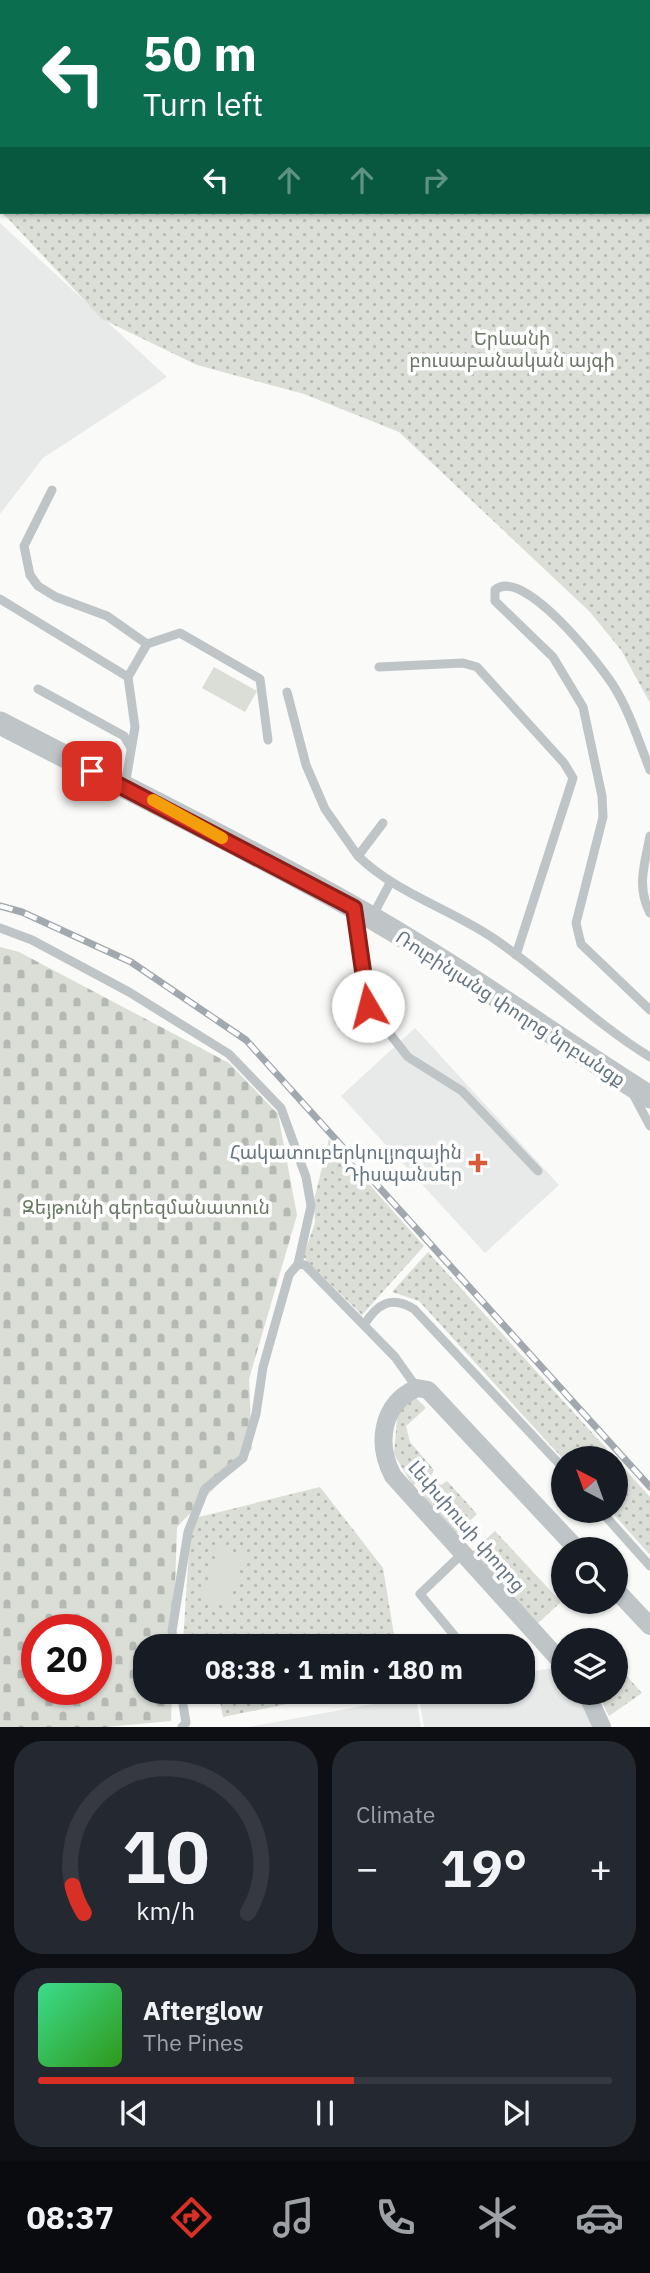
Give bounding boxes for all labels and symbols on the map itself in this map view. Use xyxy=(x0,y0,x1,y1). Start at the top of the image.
park label: Երևանի բուսաբանական այգի xyxy=(409,326,615,372)
pin xyxy=(62,741,122,801)
street label: Ռուբինյանց փողոց նրբանցք xyxy=(392,925,630,1091)
position arrow xyxy=(331,969,405,1043)
place label: Հակատուբերկուլյոզային Դիսպանսեր xyxy=(230,1140,462,1186)
marker: Հակատուբերկուլյոզային Դիսպանսեր xyxy=(468,1153,488,1173)
park label: Զեյթունի գերեզմանատուն xyxy=(22,1195,270,1219)
north arrow xyxy=(551,1446,628,1522)
street label: Լեփսիուսի փողոց xyxy=(403,1455,531,1597)
speed limit sign: 20 xyxy=(21,1614,112,1705)

